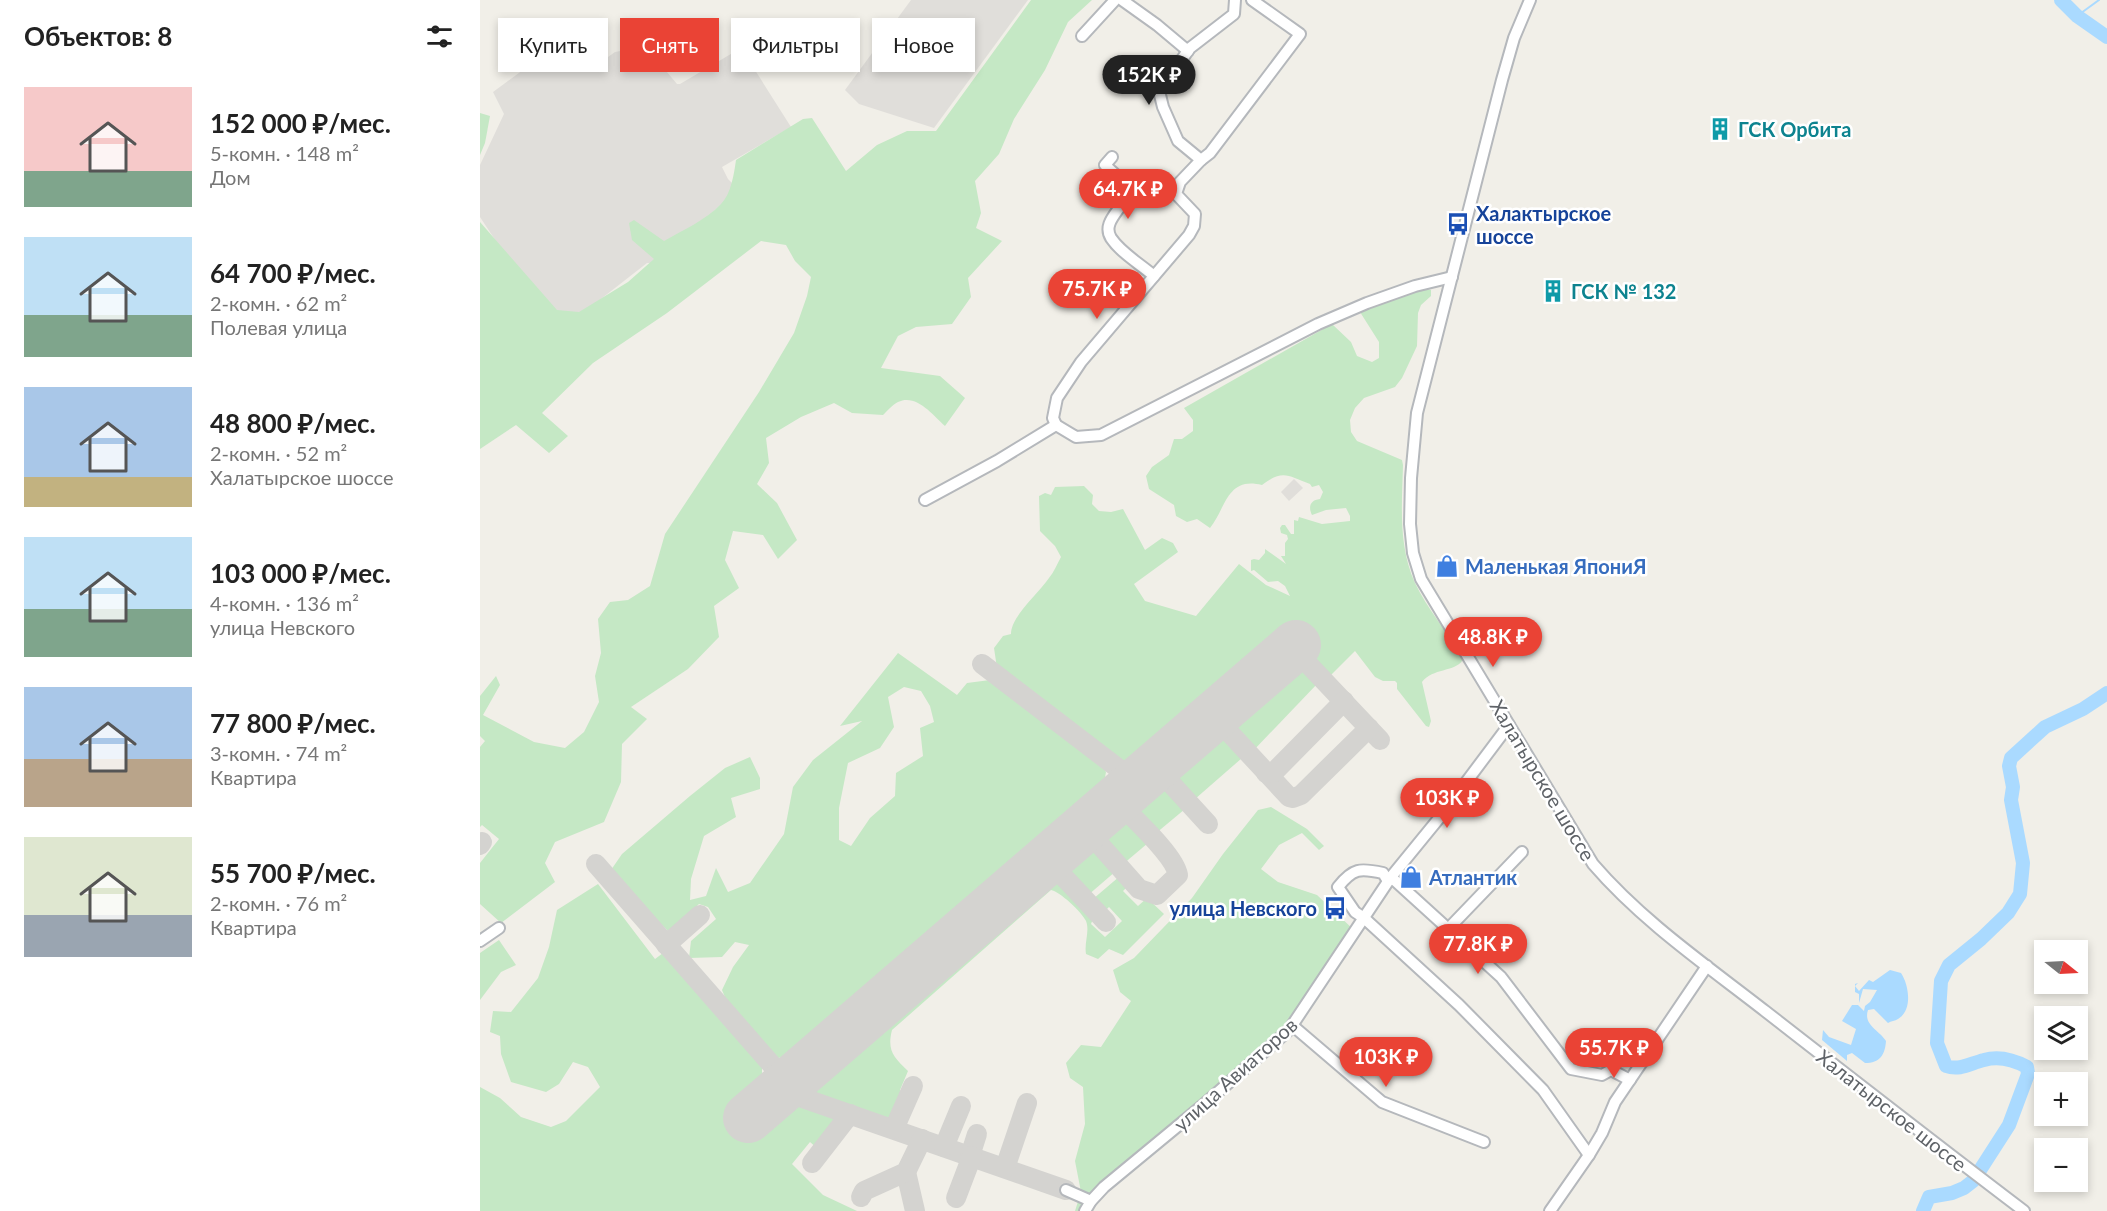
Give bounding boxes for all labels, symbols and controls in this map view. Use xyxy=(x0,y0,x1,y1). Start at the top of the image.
chip: Купить xyxy=(498,18,608,72)
chip: Снять xyxy=(620,18,719,72)
chip: Фильтры xyxy=(731,18,860,72)
chip: Новое xyxy=(872,18,975,72)
text: Объектов: 8 xyxy=(24,20,172,52)
icon: filters xyxy=(423,20,456,53)
pin: 152K ₽ xyxy=(1100,55,1198,106)
text: 152K ₽ xyxy=(1116,62,1182,86)
text: 152 000 ₽/мес. xyxy=(210,107,391,139)
icon: home xyxy=(72,111,144,183)
building icon: ГСК Орбита xyxy=(1707,116,1733,142)
place label: ГСК Орбита xyxy=(1738,117,1851,141)
text: 5-комн. · 148 m² xyxy=(210,141,359,165)
text: Дом xyxy=(210,165,251,189)
pin: 64.7K ₽ xyxy=(1073,169,1183,220)
text: 64.7K ₽ xyxy=(1093,176,1163,200)
place label: Халактырское шоссе xyxy=(1476,201,1611,248)
bus stop icon: Халактырское шоссе xyxy=(1445,211,1471,237)
text: 64 700 ₽/мес. xyxy=(210,257,376,289)
icon: home xyxy=(72,261,144,333)
pin: 75.7K ₽ xyxy=(1042,269,1152,320)
text: 75.7K ₽ xyxy=(1062,276,1132,300)
building icon: ГСК № 132 xyxy=(1540,278,1566,304)
place label: ГСК № 132 xyxy=(1571,279,1676,303)
text: 2-комн. · 62 m² xyxy=(210,291,347,315)
text: Полевая улица xyxy=(210,315,347,339)
text: 48 800 ₽/мес. xyxy=(210,407,376,439)
icon: home xyxy=(72,411,144,483)
text: 2-комн. · 52 m² xyxy=(210,441,347,465)
text: Халатырское шоссе xyxy=(210,465,394,489)
shop icon: Маленькая ЯпониЯ xyxy=(1434,553,1460,579)
place label: Маленькая ЯпониЯ xyxy=(1465,554,1646,578)
text: 103 000 ₽/мес. xyxy=(210,557,391,589)
icon: home xyxy=(72,561,144,633)
text: 4-комн. · 136 m² xyxy=(210,591,359,615)
text: улица Невского xyxy=(210,615,355,639)
pin: 48.8K ₽ xyxy=(1438,617,1548,668)
text: 48.8K ₽ xyxy=(1458,624,1528,648)
street label: Халатырское шоссе xyxy=(1485,695,1601,865)
text: 77 800 ₽/мес. xyxy=(210,707,376,739)
icon: home xyxy=(72,711,144,783)
text: 3-комн. · 74 m² xyxy=(210,741,347,765)
text: Квартира xyxy=(210,765,297,789)
pin: 103K ₽ xyxy=(1398,778,1496,829)
text: 103K ₽ xyxy=(1414,785,1480,809)
text: 55 700 ₽/мес. xyxy=(210,857,376,889)
icon: home xyxy=(72,861,144,933)
shop icon: Атлантик xyxy=(1398,864,1424,890)
place label: Атлантик xyxy=(1428,865,1517,889)
text: 2-комн. · 76 m² xyxy=(210,891,347,915)
bus stop icon: улица Невского xyxy=(1322,895,1348,921)
place label: улица Невского xyxy=(1169,896,1317,920)
text: Квартира xyxy=(210,915,297,939)
pin: 77.8K ₽ xyxy=(1423,924,1533,975)
text: 77.8K ₽ xyxy=(1443,931,1513,955)
north arrow xyxy=(2034,940,2088,994)
map controls xyxy=(2034,940,2088,1192)
button: layers xyxy=(2034,1006,2088,1060)
street label: улица Авиаторов xyxy=(1168,1012,1302,1136)
pin: 55.7K ₽ xyxy=(1559,1028,1669,1079)
text: 55.7K ₽ xyxy=(1579,1035,1649,1059)
pin: 103K ₽ xyxy=(1337,1037,1435,1088)
text: 103K ₽ xyxy=(1353,1044,1419,1068)
street label: Халатырское шоссе xyxy=(1812,1044,1972,1176)
button: + xyxy=(2034,1072,2088,1126)
button: − xyxy=(2034,1138,2088,1192)

